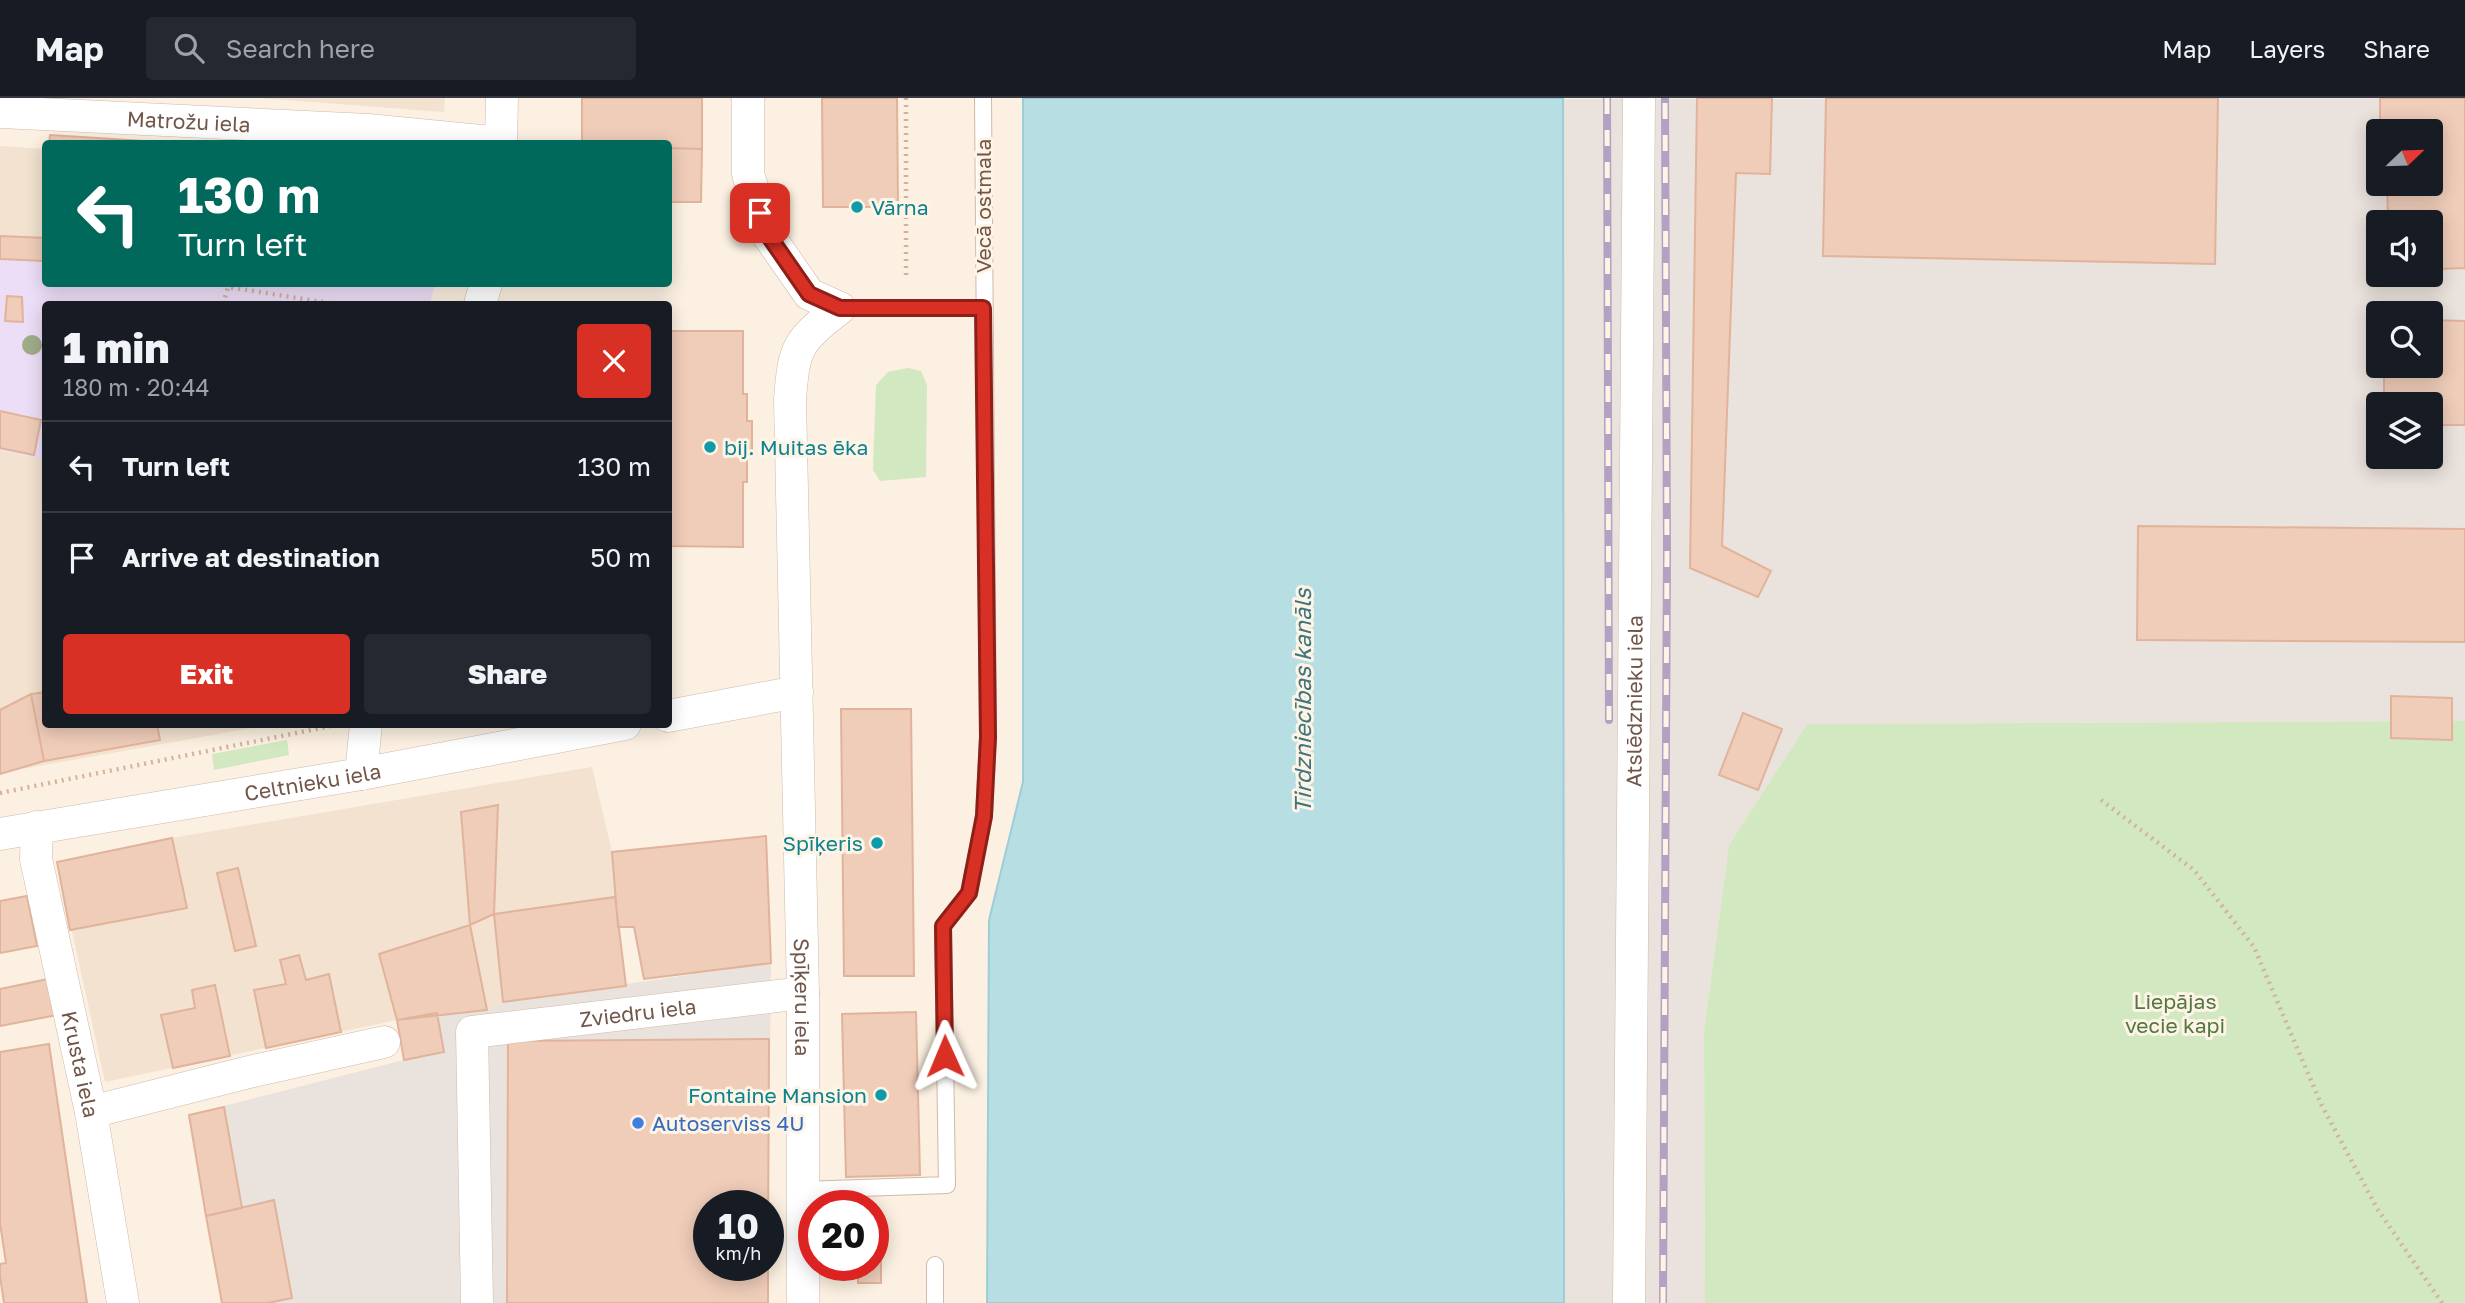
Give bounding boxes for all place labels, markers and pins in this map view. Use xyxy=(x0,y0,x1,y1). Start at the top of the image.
pin xyxy=(730,183,790,243)
place label: Vārna xyxy=(871,194,929,220)
marker: Vārna xyxy=(849,199,865,215)
place label: bij. Muitas ēka xyxy=(724,434,868,460)
marker: bij. Muitas ēka xyxy=(702,439,718,455)
place label: Spīķeris xyxy=(782,830,863,856)
marker: Spīķeris xyxy=(869,835,885,851)
place label: Fontaine Mansion xyxy=(688,1082,867,1108)
marker: Fontaine Mansion xyxy=(873,1087,889,1103)
place label: Autoserviss 4U xyxy=(652,1110,805,1136)
marker: Autoserviss 4U xyxy=(630,1115,646,1131)

